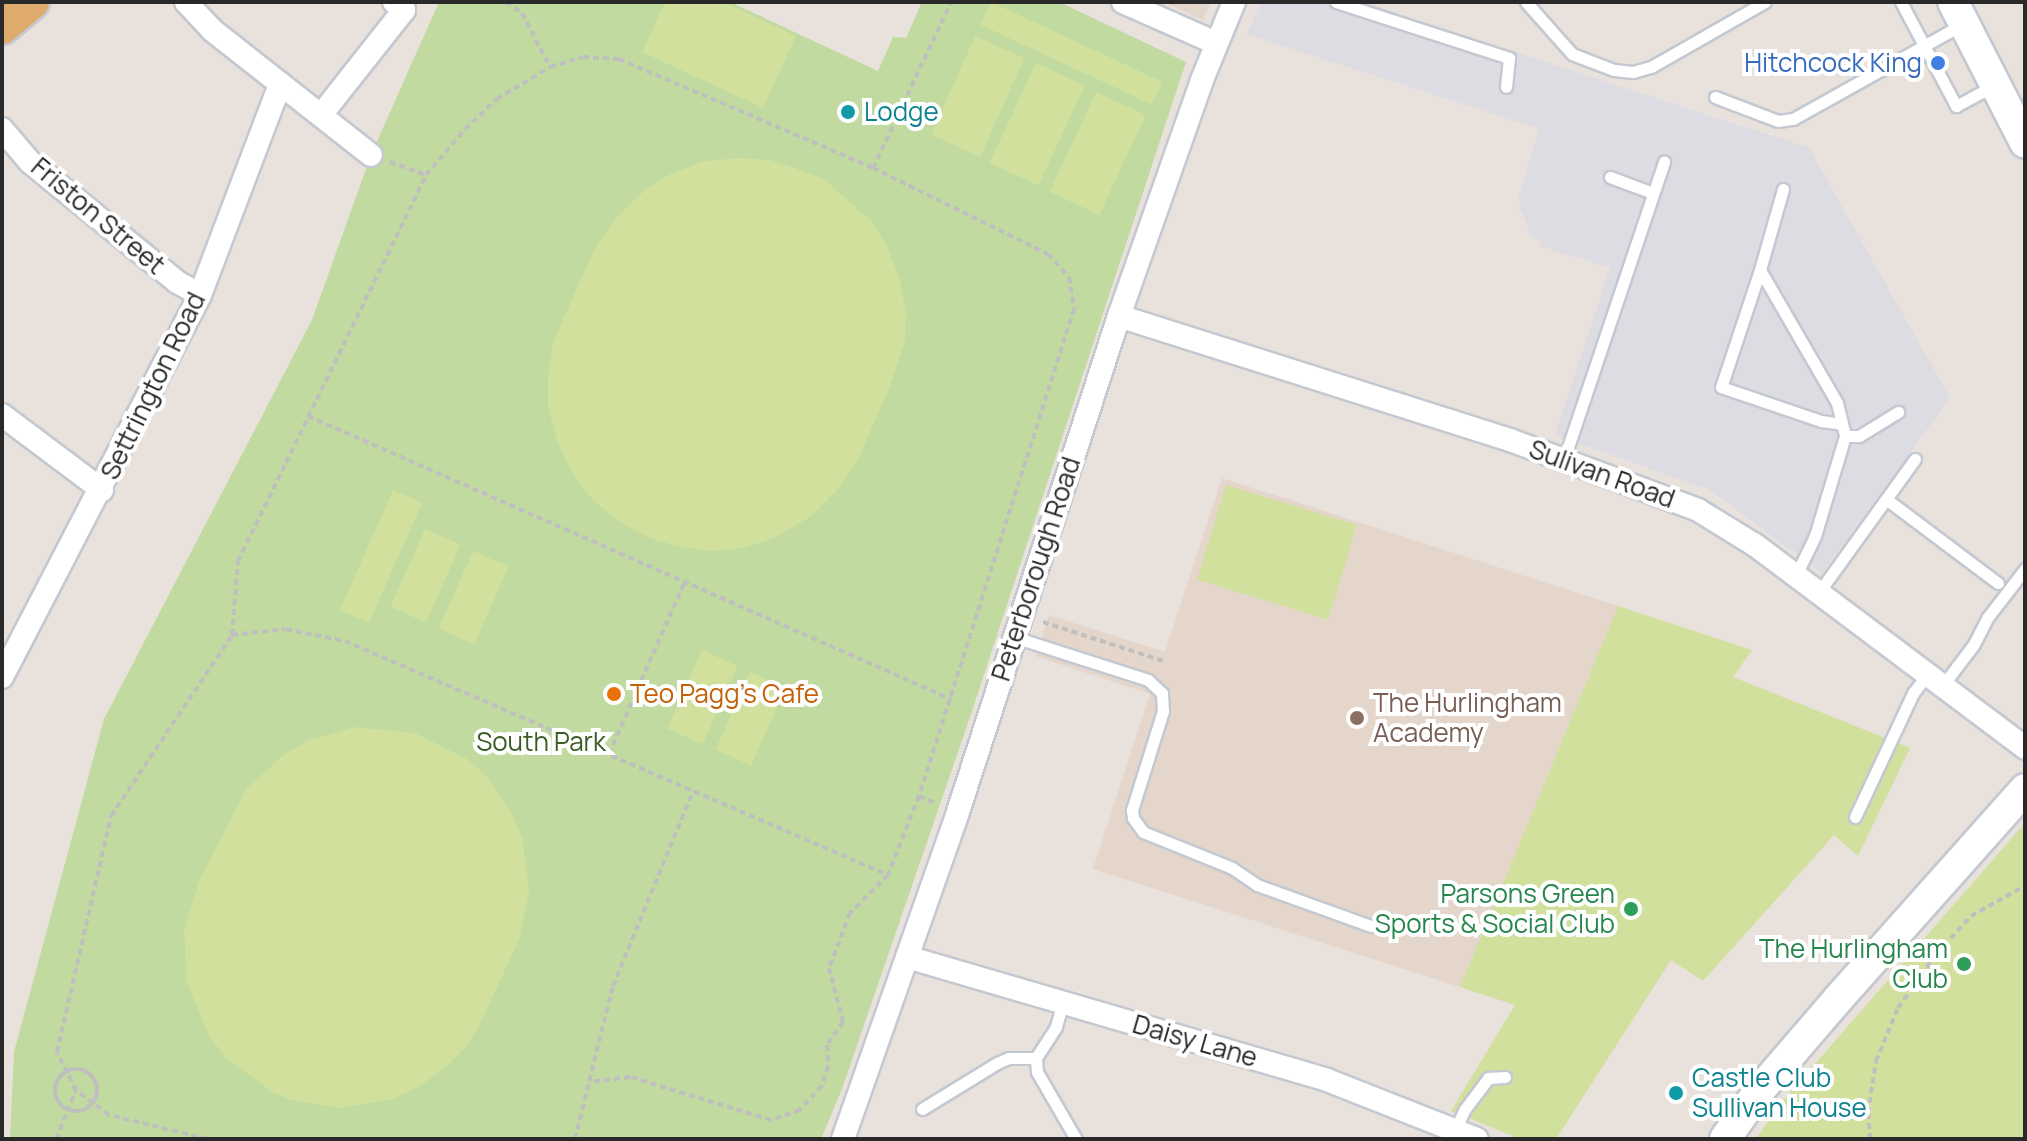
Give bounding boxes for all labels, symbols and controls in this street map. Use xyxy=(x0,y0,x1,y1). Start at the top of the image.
place label: Hitchcock King xyxy=(1744,47,1922,79)
marker: Hitchcock King xyxy=(1929,54,1947,72)
place label: Lodge xyxy=(864,96,939,128)
marker: Lodge xyxy=(839,103,857,121)
street label: Friston Street xyxy=(25,151,171,281)
street label: Settrington Road xyxy=(94,287,212,485)
street label: Sulivan Road xyxy=(1525,433,1679,515)
street label: Peterborough Road xyxy=(985,453,1087,685)
place label: Teo Pagg's Cafe xyxy=(630,678,819,710)
marker: Teo Pagg's Cafe xyxy=(605,685,623,703)
place label: The Hurlingham Academy xyxy=(1373,687,1562,748)
marker: The Hurlingham Academy xyxy=(1348,709,1366,727)
park label: South Park xyxy=(476,726,606,758)
place label: Parsons Green Sports & Social Club xyxy=(1375,878,1615,940)
marker: Parsons Green Sports & Social Club xyxy=(1622,900,1640,918)
place label: The Hurlingham Club xyxy=(1759,933,1948,994)
marker: The Hurlingham Club xyxy=(1955,955,1973,973)
street label: Daisy Lane xyxy=(1129,1008,1261,1074)
place label: Castle Club Sullivan House xyxy=(1692,1062,1867,1124)
marker: Castle Club Sullivan House xyxy=(1667,1084,1685,1102)

